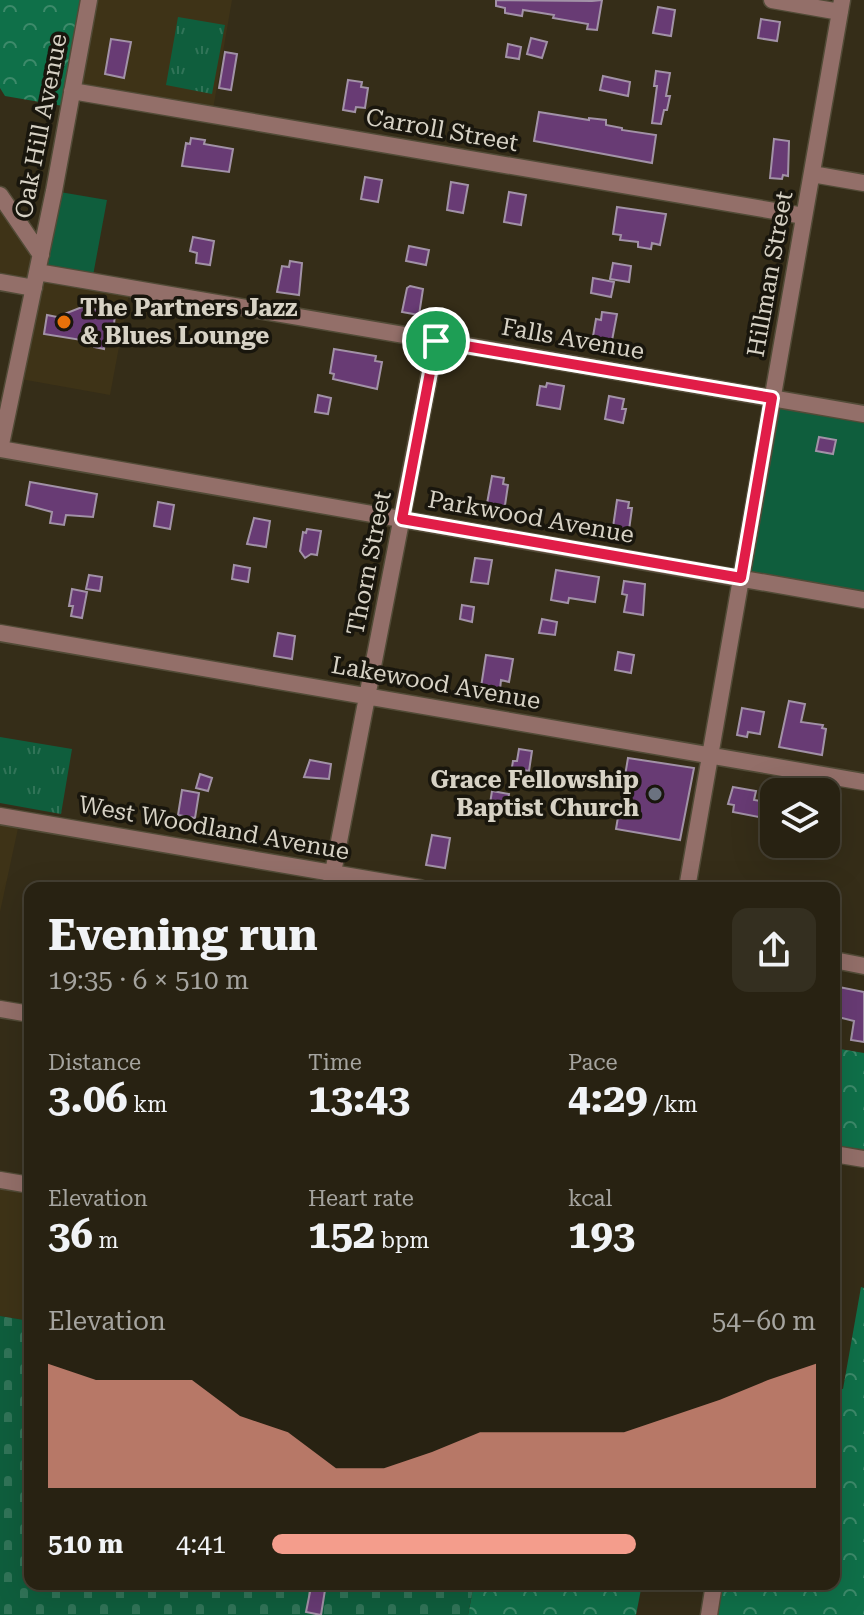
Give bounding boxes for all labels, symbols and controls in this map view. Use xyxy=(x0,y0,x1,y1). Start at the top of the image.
street label: Oak Hill Avenue xyxy=(9,31,73,221)
street label: Carroll Street xyxy=(364,103,520,157)
street label: Hillman Street xyxy=(742,189,798,359)
place label: The Partners Jazz & Blues Lounge xyxy=(80,294,297,350)
pin xyxy=(402,307,470,375)
marker: The Partners Jazz & Blues Lounge xyxy=(55,313,73,331)
street label: Falls Avenue xyxy=(499,313,647,365)
icon: arrive xyxy=(414,319,458,363)
street label: Parkwood Avenue xyxy=(426,485,636,549)
street label: Thorn Street xyxy=(341,488,397,638)
street label: Lakewood Avenue xyxy=(329,651,543,715)
place label: Grace Fellowship Baptist Church xyxy=(430,766,639,822)
map controls xyxy=(760,778,840,858)
button: layers xyxy=(760,778,840,858)
marker: Grace Fellowship Baptist Church xyxy=(646,785,664,803)
street label: West Woodland Avenue xyxy=(76,790,352,866)
button: share xyxy=(732,908,816,992)
text: Evening run xyxy=(48,909,318,961)
text: 19:35 · 6 × 510 m xyxy=(48,965,249,995)
text: Distance xyxy=(48,1050,141,1075)
text: Time xyxy=(308,1050,362,1075)
text: Pace xyxy=(568,1050,618,1075)
text: 3.06 xyxy=(48,1075,128,1122)
text: 13:43 xyxy=(308,1075,410,1122)
text: 4:29 xyxy=(568,1075,648,1122)
text: km xyxy=(128,1092,167,1117)
text: /km xyxy=(648,1092,698,1117)
text: Elevation xyxy=(48,1186,148,1211)
text: Heart rate xyxy=(308,1186,414,1211)
text: kcal xyxy=(568,1186,612,1211)
text: 36 xyxy=(48,1211,93,1258)
text: 152 xyxy=(308,1211,375,1258)
text: 193 xyxy=(568,1211,635,1258)
text: m xyxy=(93,1228,118,1253)
text: bpm xyxy=(375,1228,429,1253)
text: Elevation xyxy=(48,1306,166,1336)
text: 54–60 m xyxy=(712,1306,816,1336)
text: 510 m xyxy=(48,1529,123,1559)
text: 4:41 xyxy=(176,1529,226,1559)

